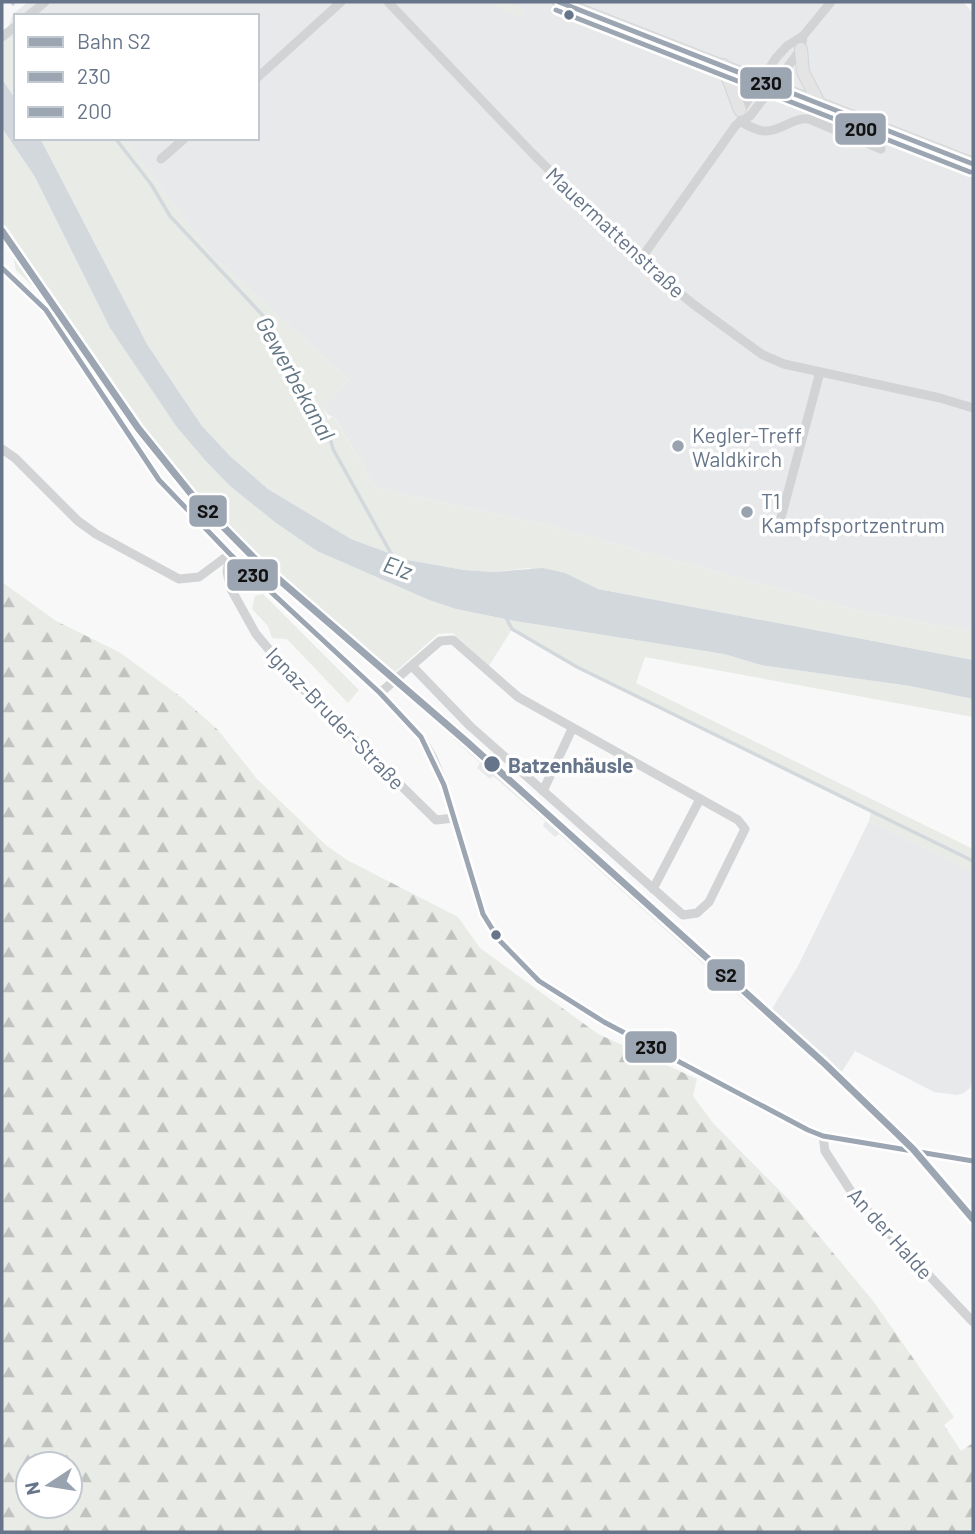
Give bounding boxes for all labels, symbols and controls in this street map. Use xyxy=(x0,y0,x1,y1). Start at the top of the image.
unlabelled marker xyxy=(562,8,576,22)
legend xyxy=(14,14,259,140)
text: Bahn S2 xyxy=(77,28,151,53)
text: 230 xyxy=(77,63,111,88)
line badge: 230 xyxy=(739,66,793,100)
text: 230 xyxy=(750,71,782,94)
text: 200 xyxy=(77,98,112,123)
line badge: 200 xyxy=(834,112,887,146)
text: 200 xyxy=(845,117,877,140)
street label: Mauermattenstraße xyxy=(542,161,690,303)
water label: Gewerbekanal xyxy=(250,311,342,445)
place label: Kegler-Treff Waldkirch xyxy=(692,422,802,471)
marker: Kegler-Treff Waldkirch xyxy=(670,438,686,454)
place label: T1 Kampfsportzentrum xyxy=(761,488,945,537)
line badge: S2 xyxy=(188,494,228,528)
text: S2 xyxy=(197,499,219,522)
marker: T1 Kampfsportzentrum xyxy=(739,504,755,520)
water label: Elz xyxy=(380,549,417,585)
line badge: 230 xyxy=(226,558,279,592)
text: 230 xyxy=(237,563,269,586)
street label: Ignaz-Bruder-Straße xyxy=(262,642,410,794)
place label: Batzenhäusle xyxy=(508,752,634,777)
marker: Batzenhäusle xyxy=(482,754,502,774)
unlabelled marker xyxy=(489,928,503,942)
line badge: S2 xyxy=(706,958,746,992)
text: S2 xyxy=(715,963,737,986)
line badge: 230 xyxy=(624,1030,678,1064)
text: 230 xyxy=(635,1035,667,1058)
street label: An der Halde xyxy=(843,1182,939,1284)
north arrow xyxy=(14,1450,84,1520)
text: N xyxy=(19,1480,44,1497)

